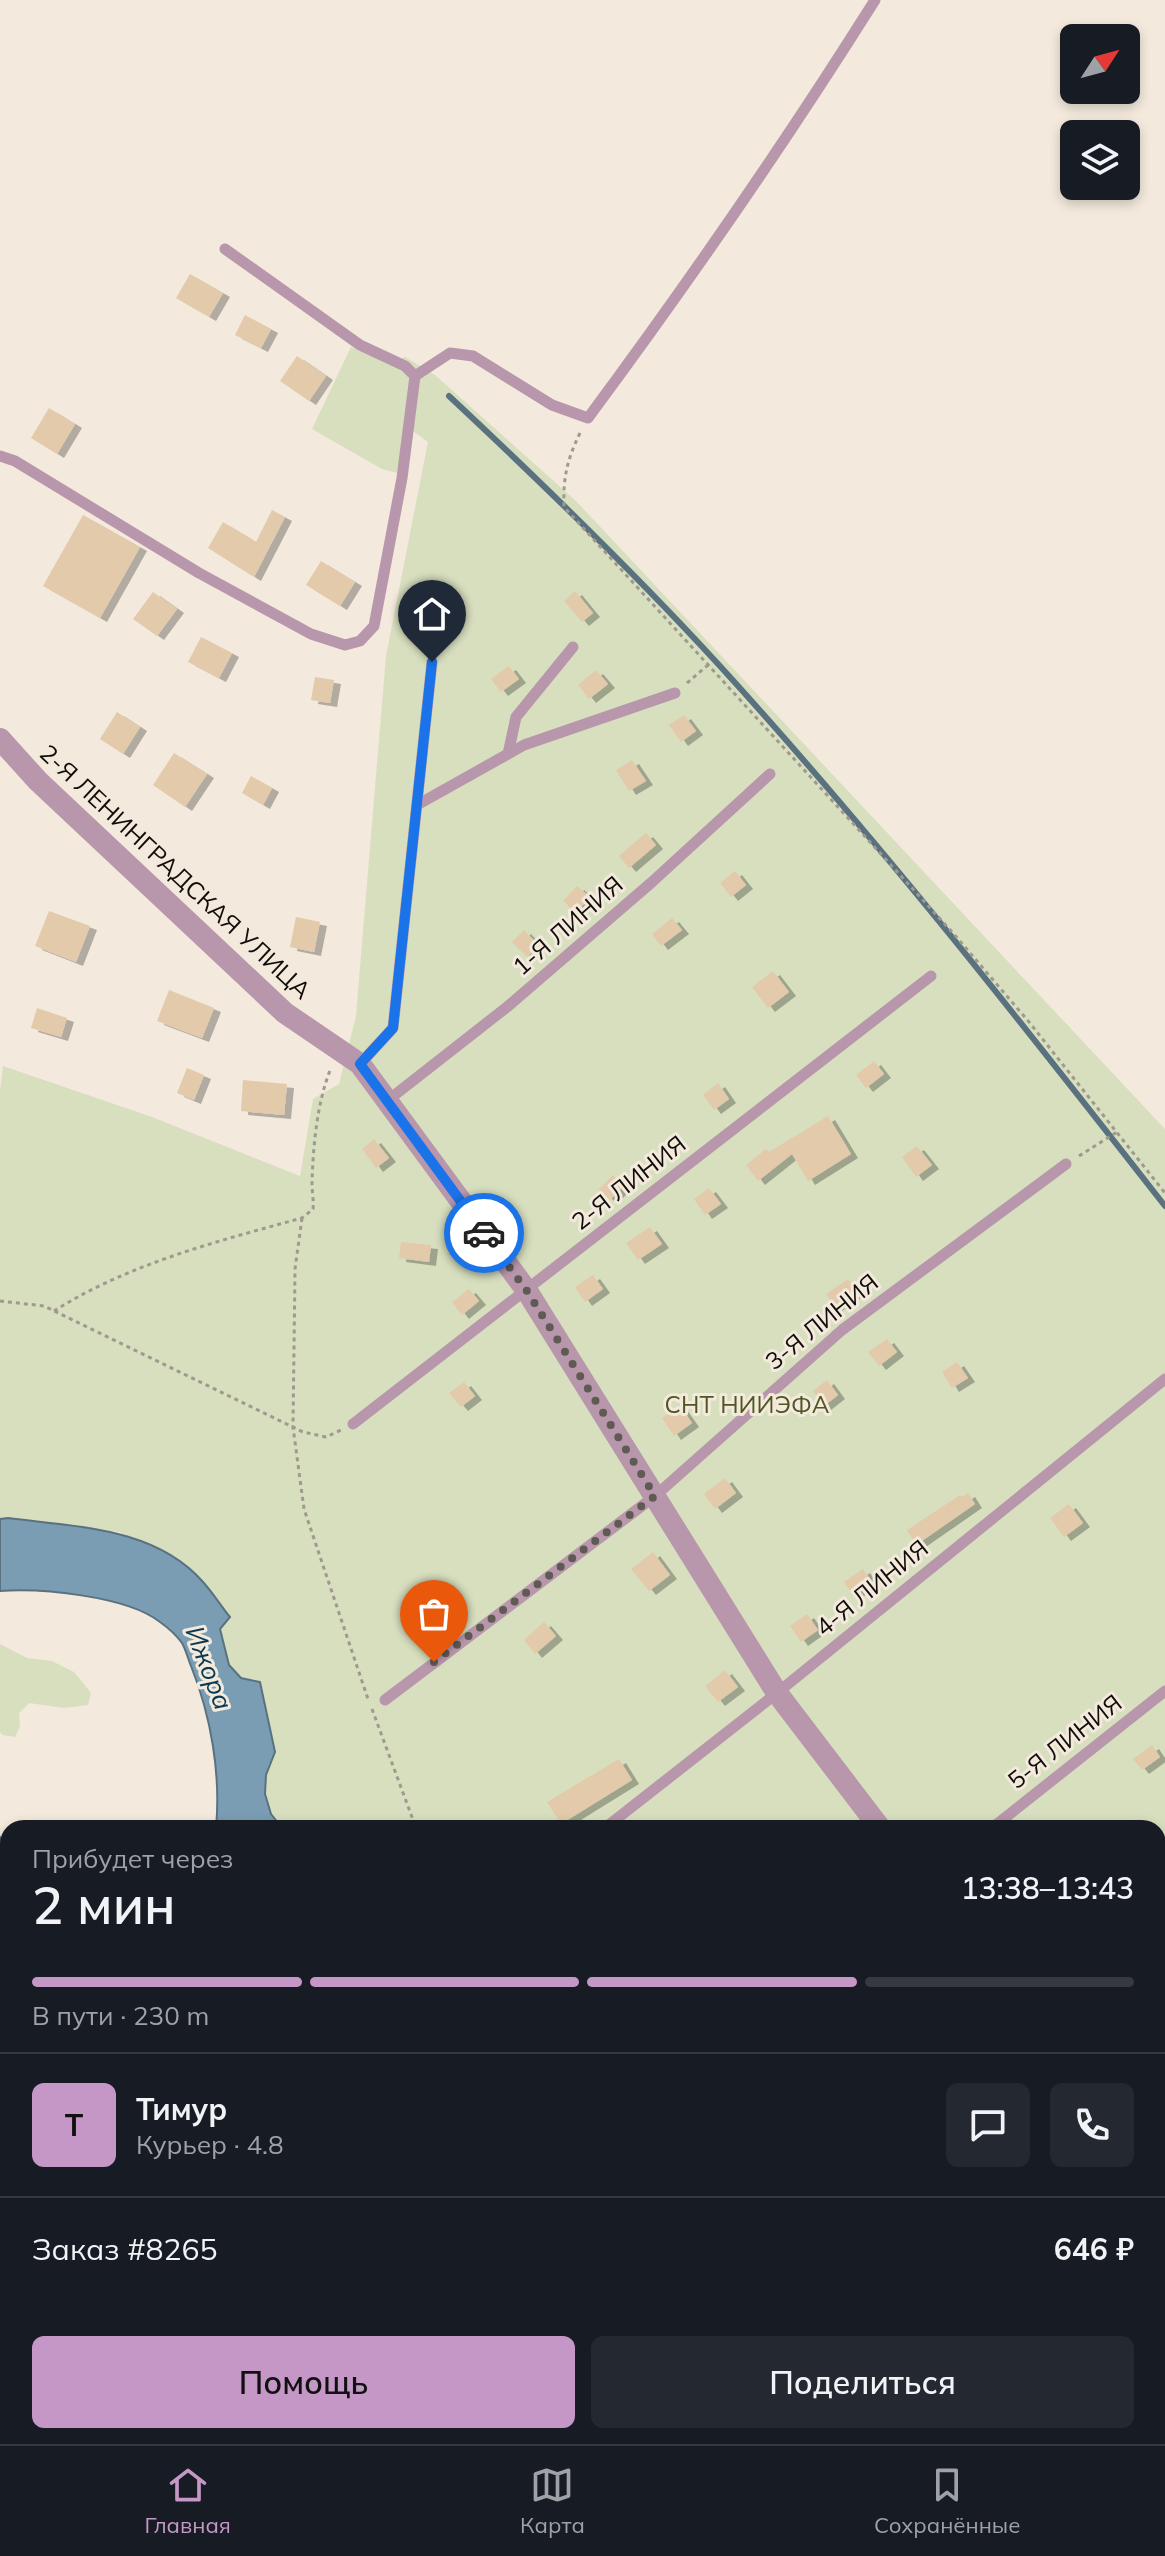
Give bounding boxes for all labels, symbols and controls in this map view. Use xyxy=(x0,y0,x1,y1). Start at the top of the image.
north arrow xyxy=(1060,24,1140,104)
map controls xyxy=(1060,24,1140,200)
button: layers xyxy=(1060,120,1140,200)
pin xyxy=(398,580,466,662)
icon: home xyxy=(410,592,454,636)
street label: 2-Я ЛЕНИНГРАДСКАЯ УЛИЦА xyxy=(34,738,318,1005)
street label: 1-Я ЛИНИЯ xyxy=(506,869,629,981)
street label: 2-Я ЛИНИЯ xyxy=(565,1128,691,1236)
courier xyxy=(444,1193,524,1273)
icon: car xyxy=(462,1211,506,1255)
street label: 3-Я ЛИНИЯ xyxy=(759,1267,884,1376)
park label: СНТ НИИЭФА xyxy=(665,1389,830,1419)
street label: 4-Я ЛИНИЯ xyxy=(809,1533,934,1642)
pin xyxy=(400,1580,468,1662)
icon: bag xyxy=(412,1592,456,1636)
water label: Ижора xyxy=(178,1621,240,1714)
street label: 5-Я ЛИНИЯ xyxy=(1001,1687,1127,1795)
text: Прибудет через xyxy=(32,1842,233,1875)
text: 13:38–13:43 xyxy=(961,1869,1134,1907)
text: 2 мин xyxy=(32,1872,176,1937)
text: В пути · 230 m xyxy=(32,1999,209,2032)
button: chat xyxy=(946,2083,1030,2167)
button: phone xyxy=(1050,2083,1134,2167)
text: Тимур xyxy=(136,2090,227,2128)
text: Т xyxy=(65,2106,83,2144)
text: Курьер · 4.8 xyxy=(136,2128,284,2161)
text: Заказ #8265 xyxy=(32,2230,217,2268)
text: 646 ₽ xyxy=(1054,2230,1134,2268)
button: Помощь xyxy=(32,2336,575,2428)
button: Поделиться xyxy=(591,2336,1134,2428)
tab: Главная xyxy=(145,2463,231,2539)
tab: Карта xyxy=(520,2463,585,2539)
tab: Сохранённые xyxy=(874,2463,1020,2539)

